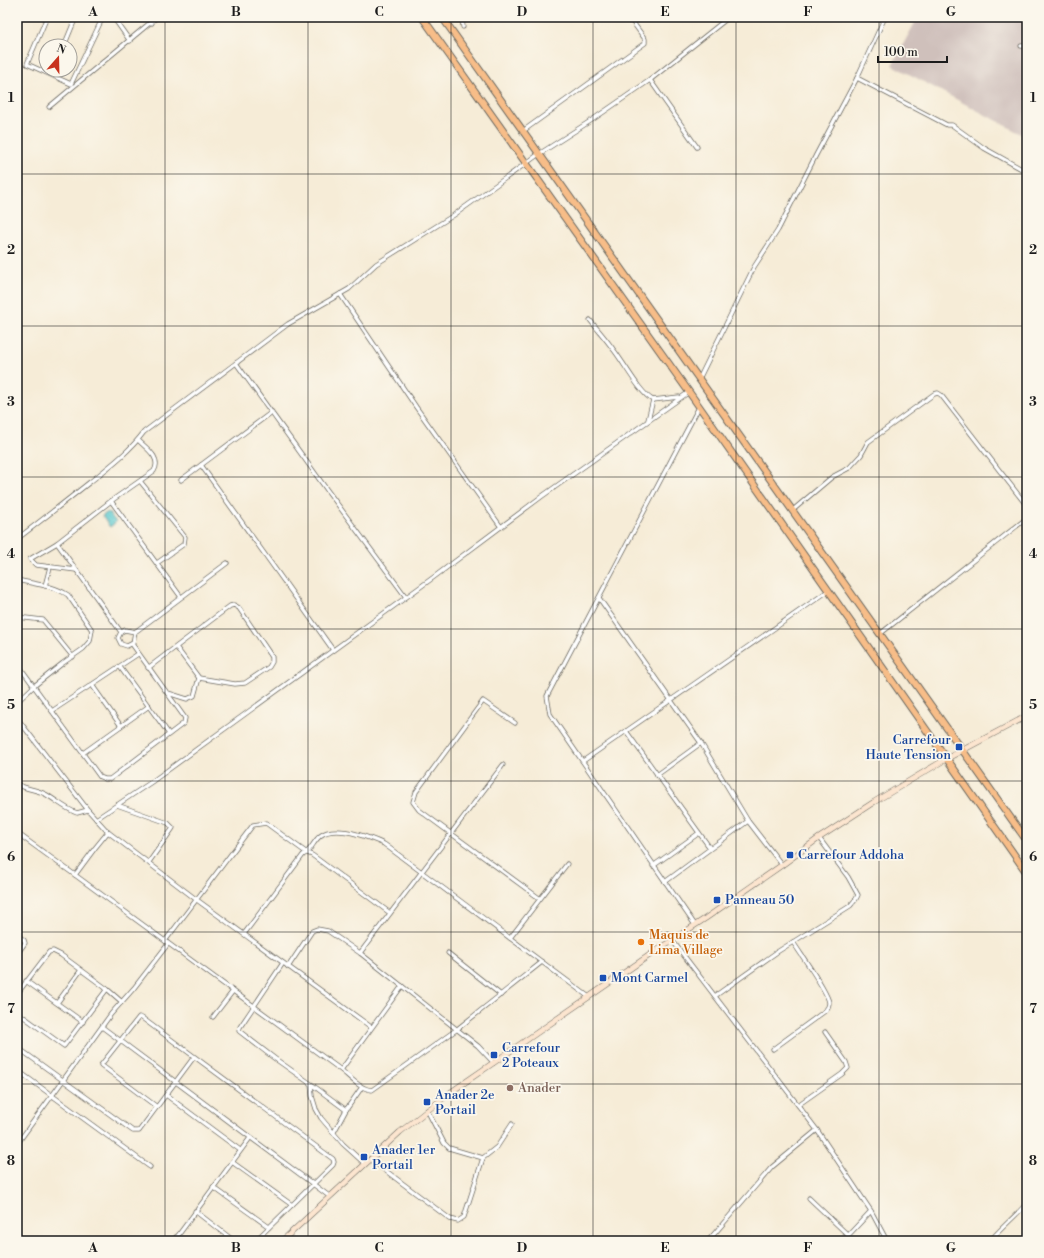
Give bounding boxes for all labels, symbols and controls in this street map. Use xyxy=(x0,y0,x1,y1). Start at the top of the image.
text: A xyxy=(87,4,98,20)
text: B xyxy=(231,4,241,20)
text: C xyxy=(374,4,384,20)
text: D xyxy=(517,4,527,20)
text: E xyxy=(660,4,670,20)
text: F xyxy=(803,4,813,20)
text: G xyxy=(946,4,957,20)
north arrow xyxy=(38,38,78,78)
scale bar xyxy=(878,38,947,64)
text: N xyxy=(55,41,68,58)
text: 100 m xyxy=(884,45,918,60)
text: 1 xyxy=(8,90,15,106)
text: 1 xyxy=(1030,90,1037,106)
text: 2 xyxy=(7,242,15,258)
text: 2 xyxy=(1029,242,1037,258)
text: 3 xyxy=(7,394,15,410)
text: 3 xyxy=(1029,394,1037,410)
text: 4 xyxy=(7,546,16,562)
text: 4 xyxy=(1029,546,1038,562)
text: 5 xyxy=(7,697,15,713)
text: 5 xyxy=(1029,697,1037,713)
place label: Carrefour Haute Tension xyxy=(866,732,951,763)
marker: Carrefour Haute Tension xyxy=(954,742,964,752)
place label: Carrefour Addoha xyxy=(798,847,904,863)
text: 6 xyxy=(7,849,15,865)
text: 6 xyxy=(1029,849,1037,865)
marker: Carrefour Addoha xyxy=(785,850,795,860)
place label: Panneau 50 xyxy=(725,892,795,908)
marker: Panneau 50 xyxy=(712,895,722,905)
place label: Maquis de Lima Village xyxy=(649,927,723,958)
marker: Maquis de Lima Village xyxy=(636,937,646,947)
place label: Mont Carmel xyxy=(611,970,688,986)
marker: Mont Carmel xyxy=(598,973,608,983)
text: 7 xyxy=(7,1001,15,1017)
text: 7 xyxy=(1029,1001,1037,1017)
place label: Carrefour 2 Poteaux xyxy=(502,1040,561,1071)
marker: Carrefour 2 Poteaux xyxy=(489,1050,499,1060)
place label: Anader xyxy=(517,1080,561,1096)
marker: Anader xyxy=(505,1083,515,1093)
place label: Anader 2e Portail xyxy=(434,1087,495,1118)
marker: Anader 2e Portail xyxy=(422,1097,432,1107)
place label: Anader 1er Portail xyxy=(371,1142,436,1173)
marker: Anader 1er Portail xyxy=(359,1152,369,1162)
text: 8 xyxy=(7,1153,15,1169)
text: 8 xyxy=(1029,1153,1037,1169)
text: A xyxy=(87,1240,98,1256)
text: B xyxy=(231,1240,241,1256)
text: C xyxy=(374,1240,384,1256)
text: D xyxy=(517,1240,527,1256)
text: E xyxy=(660,1240,670,1256)
text: F xyxy=(803,1240,813,1256)
text: G xyxy=(946,1240,957,1256)

